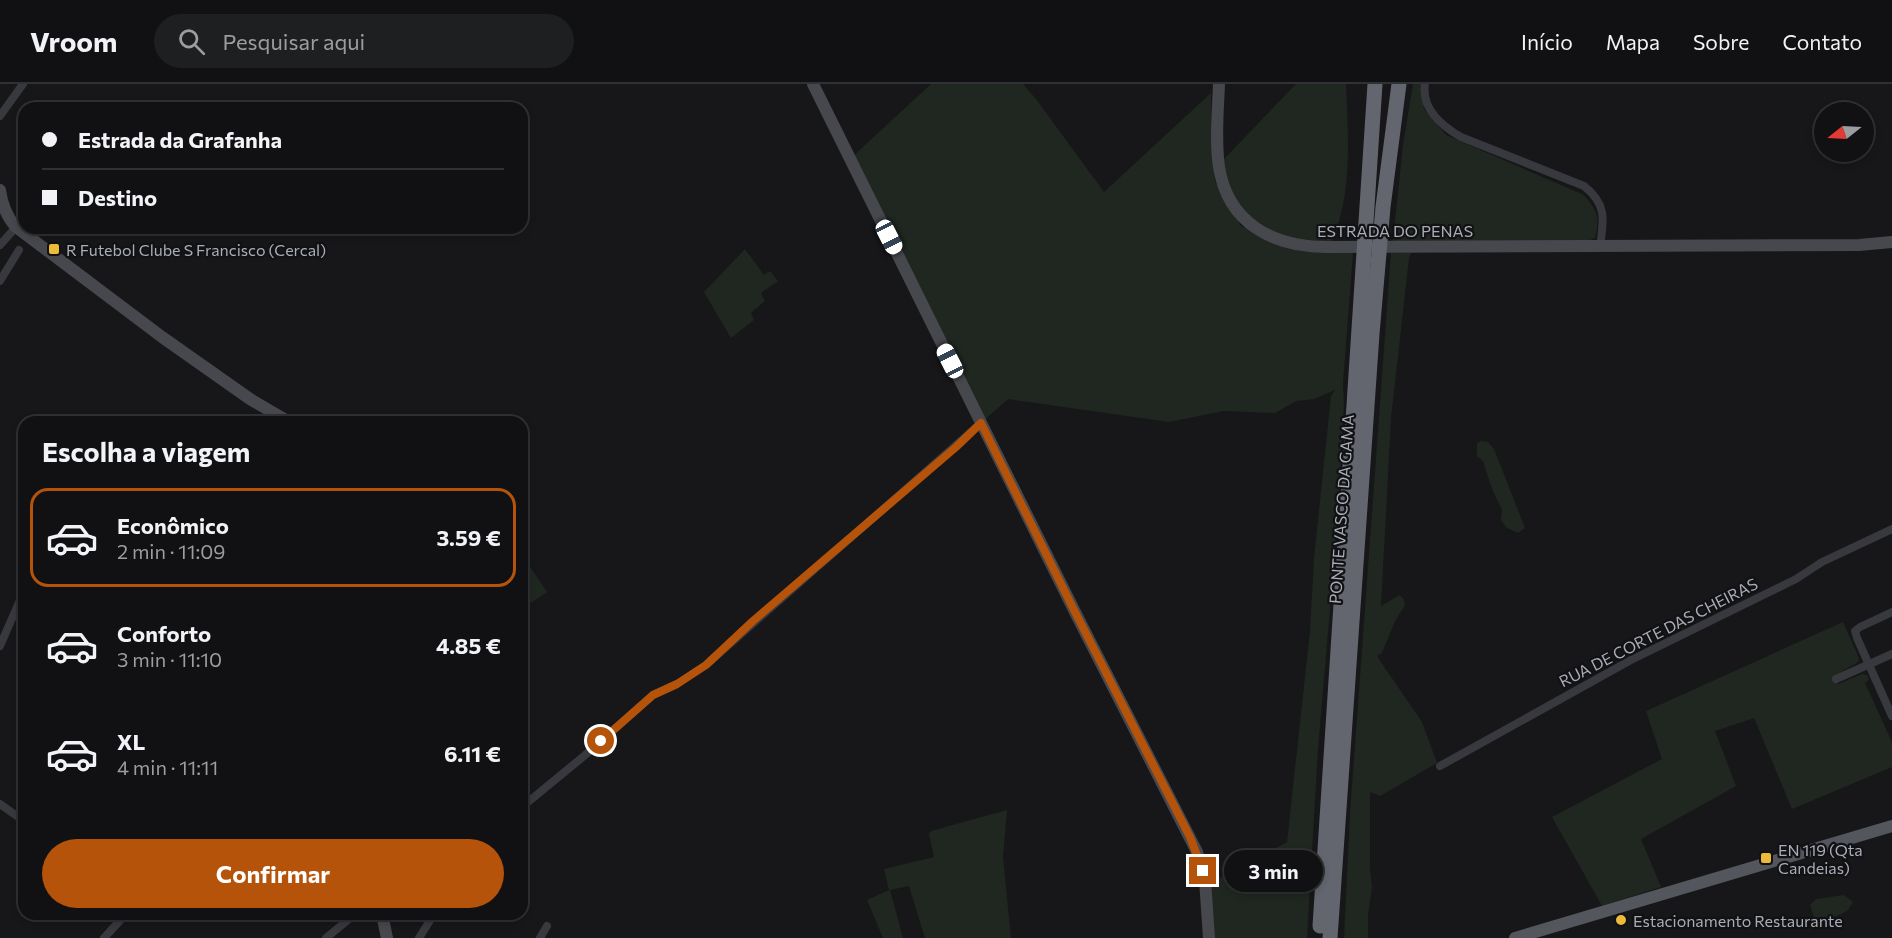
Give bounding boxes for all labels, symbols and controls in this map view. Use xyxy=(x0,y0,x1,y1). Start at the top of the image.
search box xyxy=(154,14,574,68)
text: Vroom xyxy=(30,24,118,58)
icon: search xyxy=(175,25,208,58)
text: Pesquisar aqui xyxy=(223,28,365,55)
text: Início xyxy=(1521,29,1573,54)
text: Mapa xyxy=(1606,29,1660,54)
text: Sobre xyxy=(1693,29,1749,54)
text: Contato xyxy=(1782,29,1862,54)
north arrow xyxy=(1814,102,1874,162)
map controls xyxy=(1814,102,1874,162)
text: Estrada da Grafanha xyxy=(78,126,282,153)
text: Destino xyxy=(78,184,157,211)
car xyxy=(873,217,905,257)
street label: ESTRADA DO PENAS xyxy=(1317,221,1473,240)
place label: R Futebol Clube S Francisco (Cercal) xyxy=(66,240,326,259)
marker: R Futebol Clube S Francisco (Cercal) xyxy=(47,242,61,256)
car xyxy=(934,341,966,381)
street label: PONTE VASCO DA GAMA xyxy=(1325,414,1357,604)
text: Escolha a viagem xyxy=(42,435,250,468)
icon: car xyxy=(45,511,99,565)
text: Econômico xyxy=(117,512,229,539)
text: 3.59 € xyxy=(437,524,501,551)
text: 2 min · 11:09 xyxy=(117,539,225,563)
street label: RUA DE CORTE DAS CHEIRAS xyxy=(1556,574,1760,690)
icon: car xyxy=(45,619,99,673)
text: Conforto xyxy=(117,620,211,647)
text: 4.85 € xyxy=(436,632,501,659)
text: 3 min · 11:10 xyxy=(117,647,222,671)
icon: car xyxy=(45,727,99,781)
route start xyxy=(587,727,614,754)
text: XL xyxy=(117,728,145,755)
text: 6.11 € xyxy=(444,740,501,767)
text: 4 min · 11:11 xyxy=(117,755,218,779)
button: Confirmar xyxy=(42,839,504,908)
place label: EN 119 (Qta Candeias) xyxy=(1778,840,1863,877)
callout: 3 min xyxy=(1224,850,1323,892)
marker: EN 119 (Qta Candeias) xyxy=(1759,851,1773,865)
route end xyxy=(1189,857,1216,884)
text: 3 min xyxy=(1248,859,1299,883)
place label: Estacionamento Restaurante xyxy=(1633,911,1843,930)
marker: Estacionamento Restaurante xyxy=(1614,913,1628,927)

